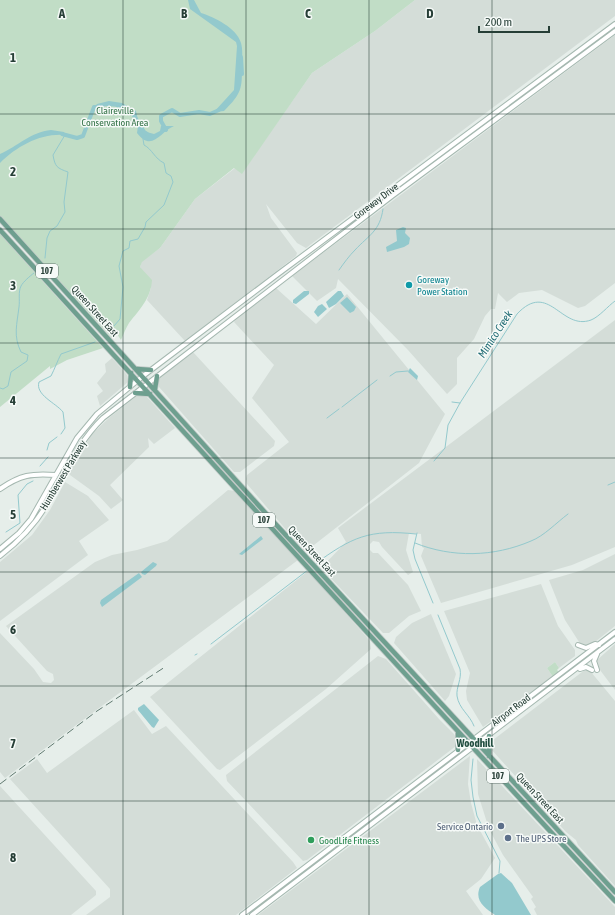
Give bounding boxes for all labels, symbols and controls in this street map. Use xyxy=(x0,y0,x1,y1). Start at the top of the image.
text: A xyxy=(58,6,66,21)
text: B xyxy=(181,6,188,21)
text: C xyxy=(305,6,311,21)
text: D xyxy=(426,6,434,21)
scale bar xyxy=(479,8,549,34)
text: 200 m xyxy=(485,15,512,29)
text: 1 xyxy=(10,50,16,65)
park label: Claireville Conservation Area xyxy=(82,105,149,128)
text: 2 xyxy=(10,164,16,179)
street label: Goreway Drive xyxy=(352,180,401,221)
road number: 107 xyxy=(36,264,58,278)
place label: Goreway Power Station xyxy=(417,274,468,297)
text: 3 xyxy=(10,278,16,293)
marker: Goreway Power Station xyxy=(404,280,414,290)
street label: Queen Street East xyxy=(69,283,121,339)
water label: Mimico Creek xyxy=(475,308,515,360)
text: 4 xyxy=(9,393,16,408)
street label: Humberwest Parkway xyxy=(38,438,88,512)
text: 5 xyxy=(10,507,16,522)
road number: 107 xyxy=(253,513,275,527)
street label: Queen Street East xyxy=(286,524,338,578)
text: 6 xyxy=(10,622,16,637)
street label: Airport Road xyxy=(489,692,533,728)
text: 7 xyxy=(10,736,16,751)
district label: Woodhill xyxy=(456,737,495,749)
road number: 107 xyxy=(487,769,509,783)
street label: Queen Street East xyxy=(514,771,566,825)
place label: Service Ontario xyxy=(437,821,493,832)
marker: Service Ontario xyxy=(496,821,506,831)
marker: The UPS Store xyxy=(503,833,513,843)
place label: The UPS Store xyxy=(516,833,567,844)
marker: GoodLife Fitness xyxy=(306,835,316,845)
place label: GoodLife Fitness xyxy=(319,835,379,846)
text: 8 xyxy=(10,850,16,865)

